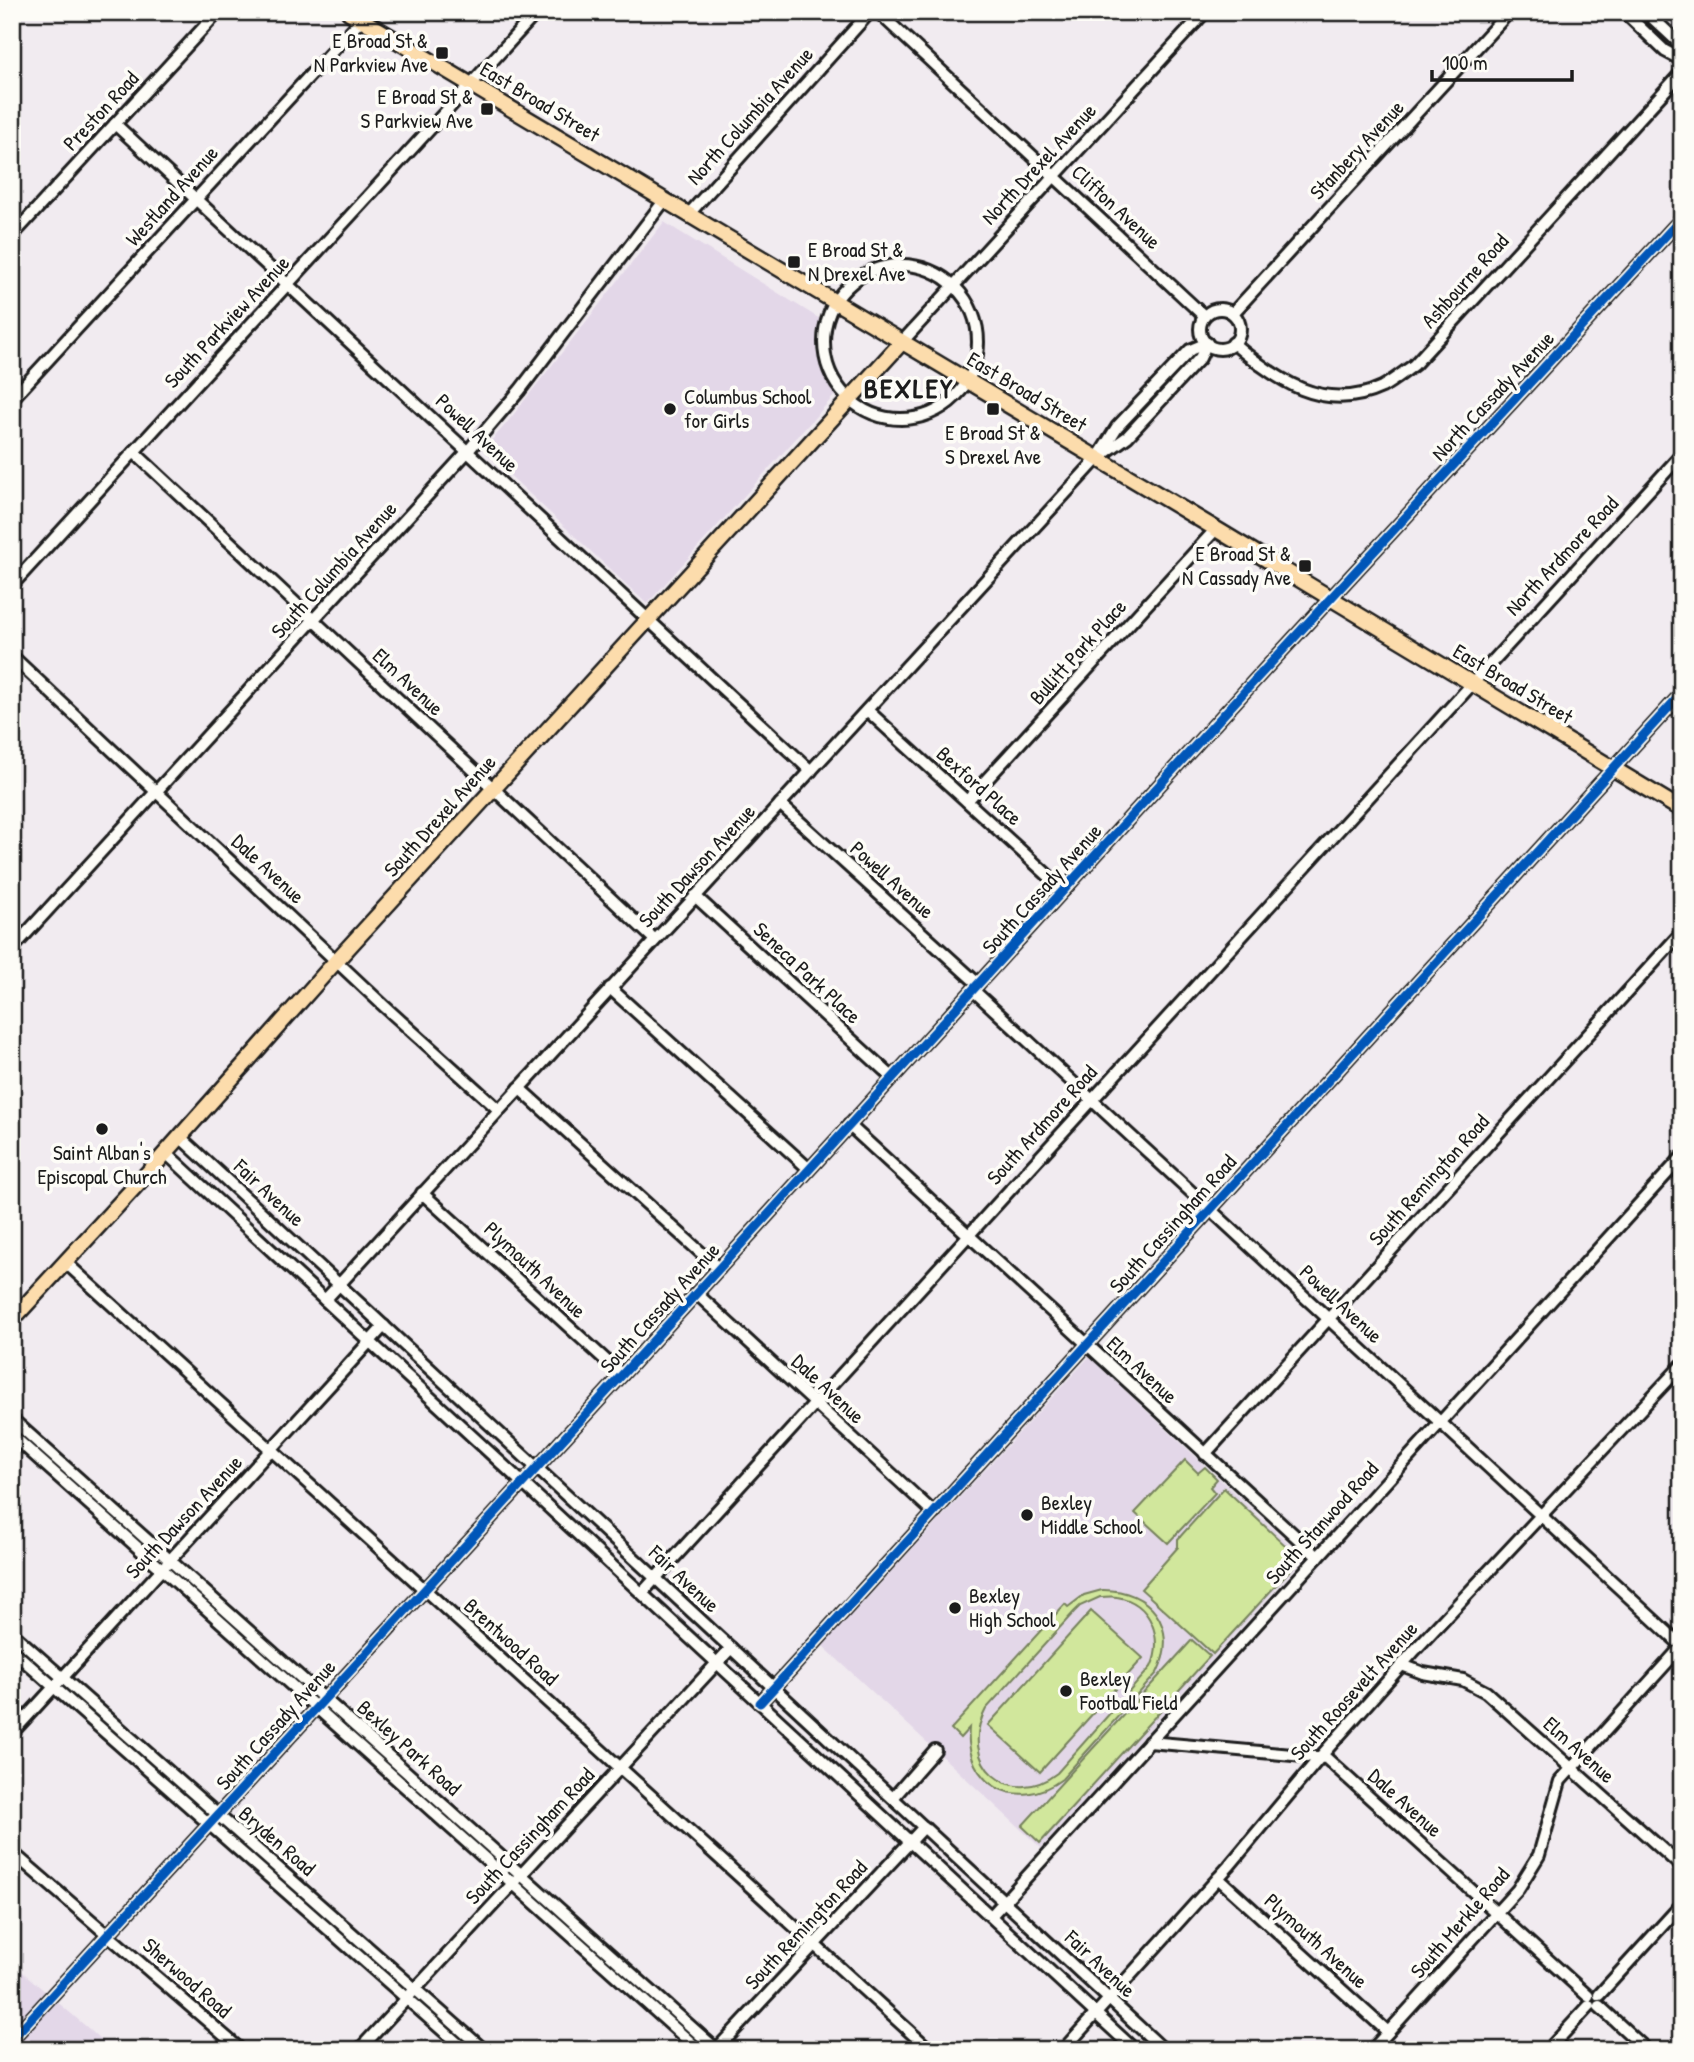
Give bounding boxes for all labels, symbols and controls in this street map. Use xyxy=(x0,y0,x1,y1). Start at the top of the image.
place label: E Broad St & N Parkview Ave xyxy=(314,26,428,79)
scale bar xyxy=(1432,38,1572,82)
street label: North Columbia Avenue xyxy=(680,40,819,191)
marker: E Broad St & N Parkview Ave xyxy=(434,45,450,61)
text: 100 m xyxy=(1442,48,1488,77)
street label: East Broad Street xyxy=(475,54,606,149)
street label: Preston Road xyxy=(56,65,145,157)
place label: E Broad St & S Parkview Ave xyxy=(360,82,473,135)
street label: Stanbery Avenue xyxy=(1303,93,1410,206)
street label: North Drexel Avenue xyxy=(975,97,1103,231)
marker: E Broad St & S Parkview Ave xyxy=(479,101,495,117)
street label: Westland Avenue xyxy=(119,139,225,252)
street label: Clifton Avenue xyxy=(1065,158,1167,256)
street label: Ashbourne Road xyxy=(1414,227,1515,334)
place label: E Broad St & N Drexel Ave xyxy=(808,235,906,288)
street label: South Parkview Avenue xyxy=(157,249,296,394)
marker: E Broad St & N Drexel Ave xyxy=(786,254,802,270)
street label: North Cassady Avenue xyxy=(1425,324,1560,467)
street label: East Broad Street xyxy=(962,344,1093,439)
district label: BEXLEY xyxy=(864,369,954,407)
place label: Columbus School for Girls xyxy=(684,382,812,435)
street label: Powell Avenue xyxy=(429,387,525,479)
marker: Columbus School for Girls xyxy=(662,401,678,417)
marker: E Broad St & S Drexel Ave xyxy=(985,401,1001,417)
place label: E Broad St & S Drexel Ave xyxy=(945,418,1041,471)
street label: North Ardmore Road xyxy=(1499,490,1625,622)
street label: South Columbia Avenue xyxy=(264,495,403,645)
place label: E Broad St & N Cassady Ave xyxy=(1182,539,1291,592)
marker: E Broad St & N Cassady Ave xyxy=(1297,558,1313,574)
street label: Bullitt Park Place xyxy=(1023,593,1133,711)
street label: East Broad Street xyxy=(1448,636,1579,731)
street label: Elm Avenue xyxy=(367,641,450,722)
street label: Bexford Place xyxy=(930,739,1028,832)
street label: South Drexel Avenue xyxy=(377,748,502,883)
street label: South Dawson Avenue xyxy=(632,797,762,934)
street label: South Cassady Avenue xyxy=(975,817,1108,960)
street label: Dale Avenue xyxy=(225,827,311,910)
street label: Powell Avenue xyxy=(844,834,941,925)
street label: Seneca Park Place xyxy=(747,915,867,1030)
street label: South Ardmore Road xyxy=(980,1058,1103,1191)
street label: South Remington Road xyxy=(1362,1108,1495,1252)
marker: Saint Alban's Episcopal Church xyxy=(94,1121,110,1137)
place label: Saint Alban's Episcopal Church xyxy=(37,1138,167,1191)
street label: South Cassingham Road xyxy=(1102,1148,1243,1299)
street label: Fair Avenue xyxy=(227,1152,311,1233)
street label: Plymouth Avenue xyxy=(478,1215,593,1325)
street label: South Cassady Avenue xyxy=(593,1236,726,1379)
street label: Powell Avenue xyxy=(1293,1258,1389,1350)
street label: Elm Avenue xyxy=(1101,1329,1184,1410)
street label: Dale Avenue xyxy=(785,1347,871,1430)
street label: South Dawson Avenue xyxy=(119,1448,249,1585)
street label: South Stanwood Road xyxy=(1259,1455,1385,1590)
place label: Bexley Middle School xyxy=(1041,1488,1143,1541)
marker: Bexley Middle School xyxy=(1019,1507,1035,1523)
street label: Fair Avenue xyxy=(642,1538,726,1619)
place label: Bexley High School xyxy=(969,1581,1056,1634)
street label: Brentwood Road xyxy=(458,1591,565,1692)
marker: Bexley High School xyxy=(947,1600,963,1616)
street label: South Roosevelt Avenue xyxy=(1283,1615,1424,1766)
street label: South Cassady Avenue xyxy=(209,1653,342,1796)
place label: Bexley Football Field xyxy=(1079,1664,1178,1717)
marker: Bexley Football Field xyxy=(1058,1683,1074,1699)
street label: Bexley Park Road xyxy=(351,1693,468,1802)
street label: Elm Avenue xyxy=(1537,1710,1621,1790)
street label: South Cassingham Road xyxy=(459,1761,601,1910)
street label: Dale Avenue xyxy=(1362,1762,1449,1844)
street label: Bryden Road xyxy=(233,1799,322,1882)
street label: South Remington Road xyxy=(738,1854,873,1996)
street label: South Merkle Road xyxy=(1403,1861,1516,1984)
street label: Plymouth Avenue xyxy=(1258,1886,1374,1995)
street label: Fair Avenue xyxy=(1058,1923,1142,2004)
street label: Sherwood Road xyxy=(137,1931,238,2024)

